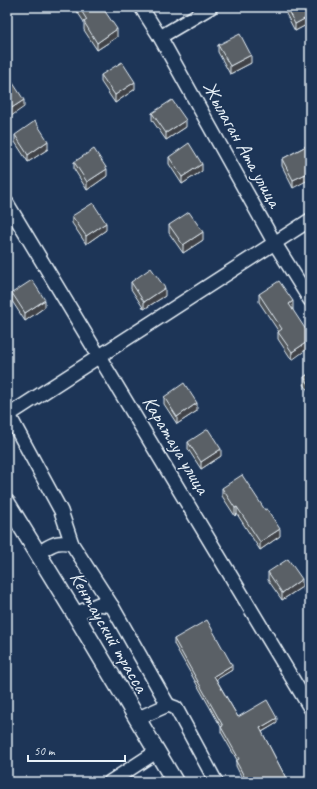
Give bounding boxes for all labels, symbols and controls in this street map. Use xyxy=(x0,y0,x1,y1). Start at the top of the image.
street label: Жылаган Ата улица xyxy=(197,76,288,213)
street label: Каратауа улица xyxy=(137,391,216,501)
street label: Кентауский трасса xyxy=(64,567,155,699)
scale bar xyxy=(28,737,125,763)
text: 50 m xyxy=(34,743,56,759)

